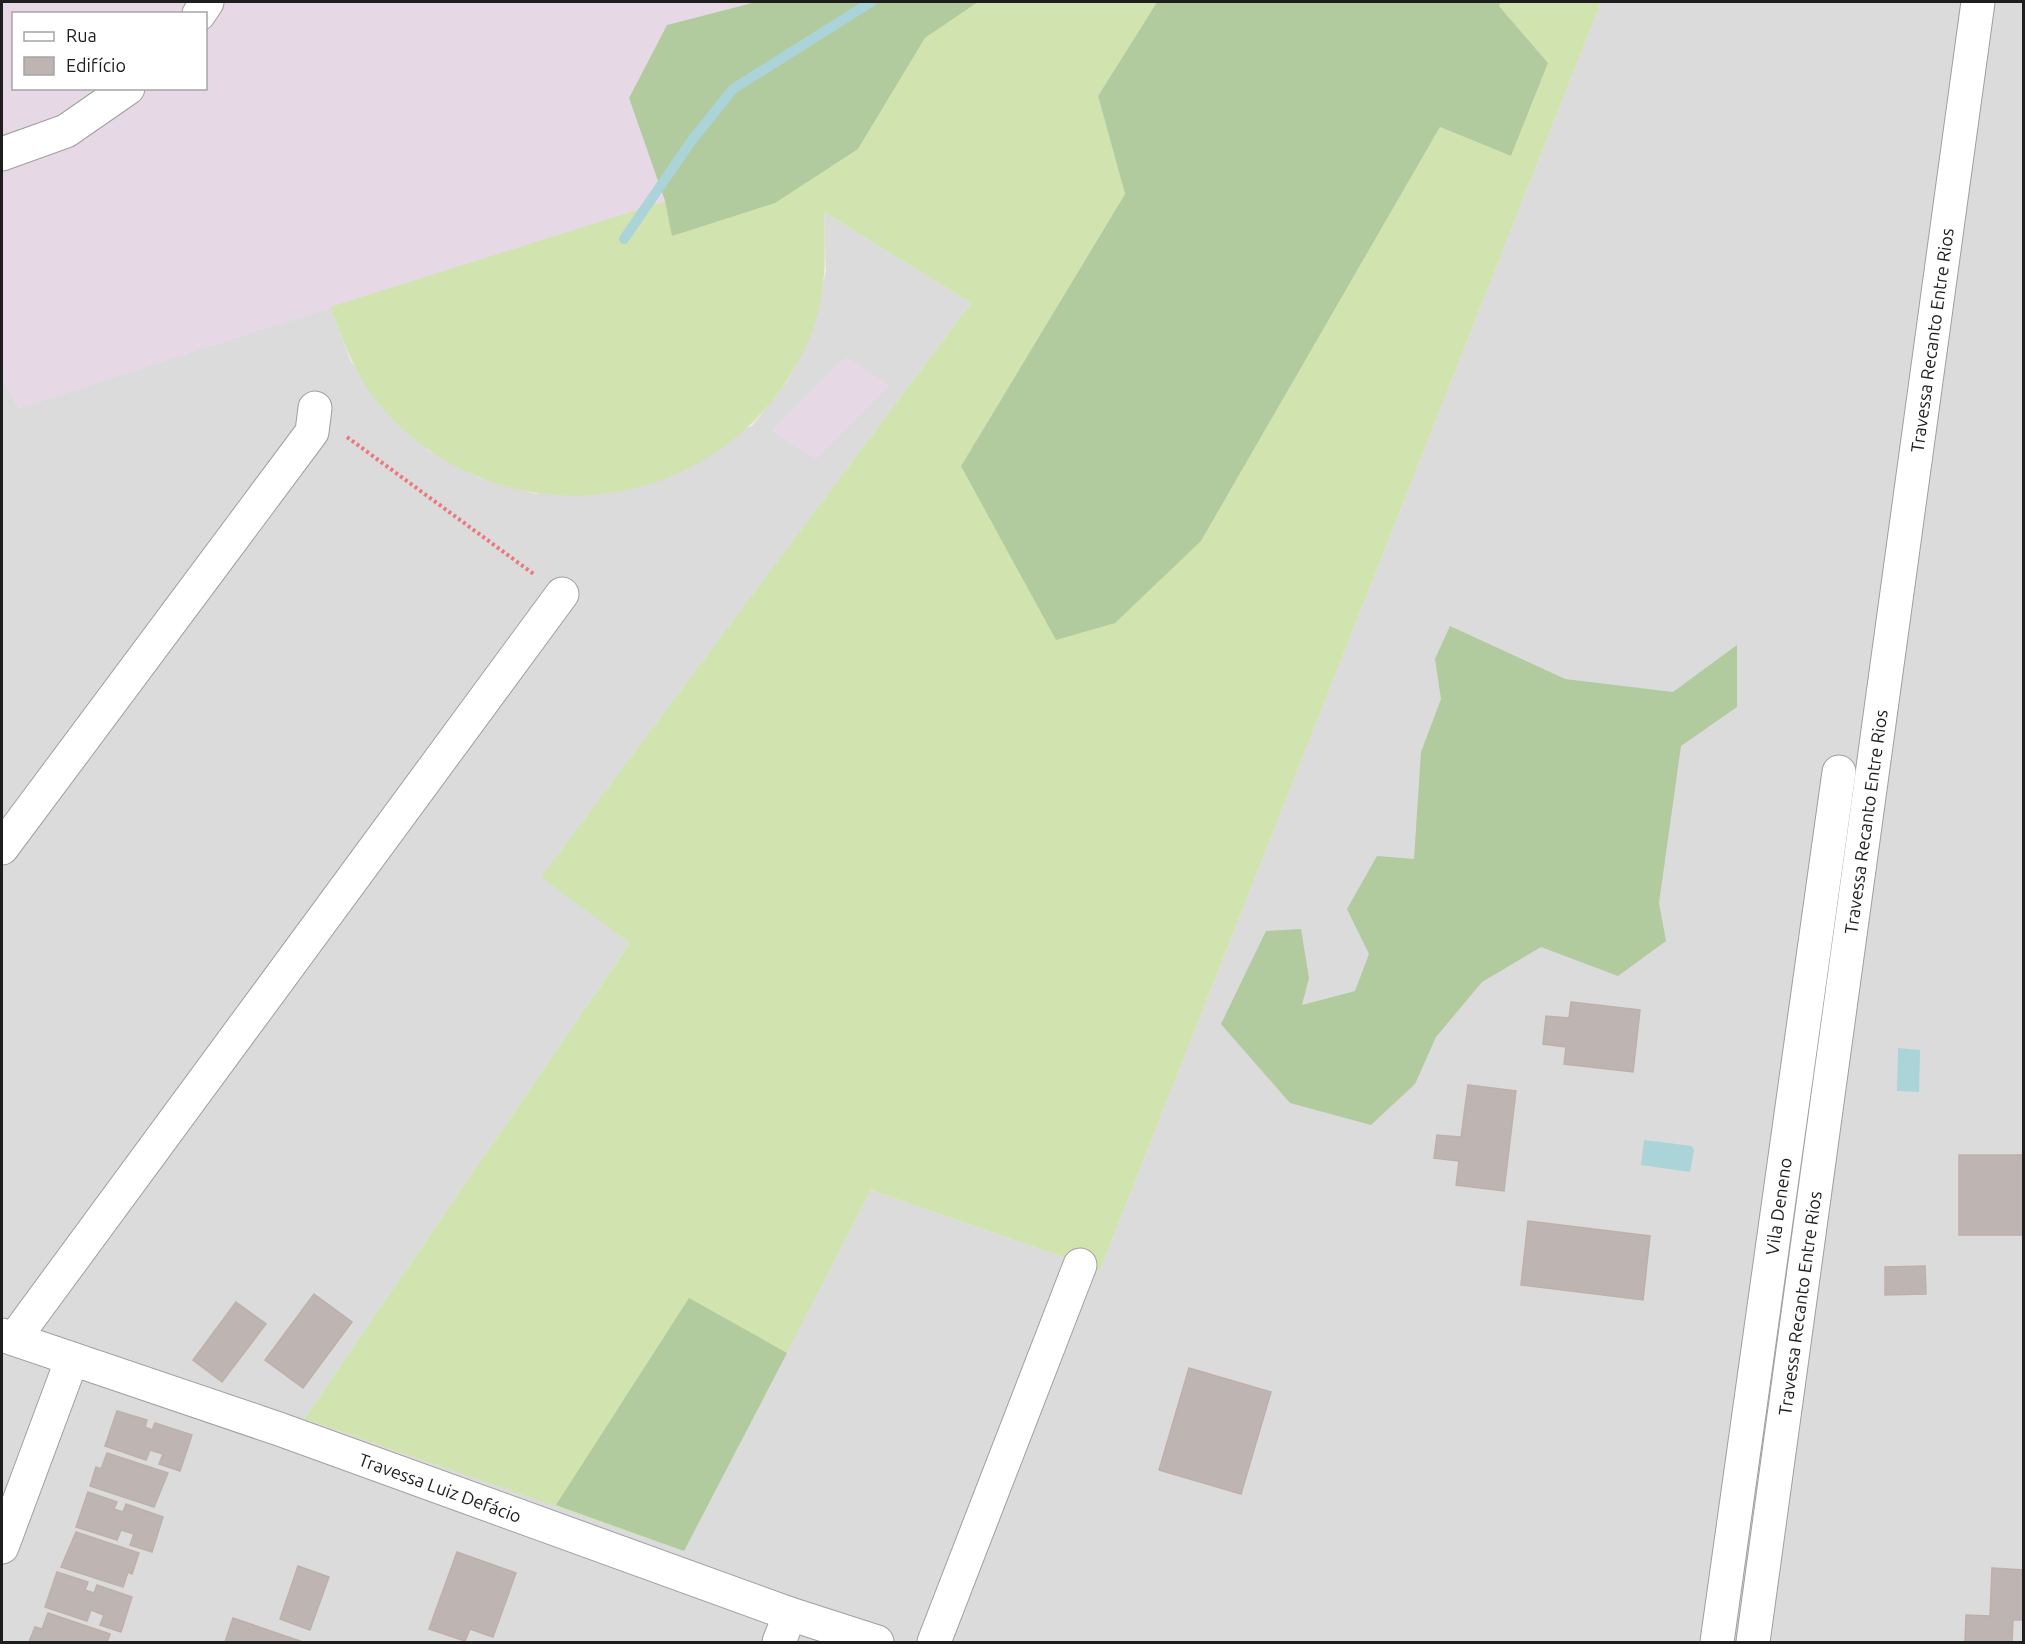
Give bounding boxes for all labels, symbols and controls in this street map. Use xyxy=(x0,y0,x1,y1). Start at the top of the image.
legend xyxy=(12,12,207,90)
text: Rua xyxy=(66,25,97,45)
text: Edifício xyxy=(66,55,126,75)
street label: Travessa Recanto Entre Rios xyxy=(1906,227,1957,454)
street label: Travessa Recanto Entre Rios xyxy=(1840,708,1891,935)
street label: Vila Deneno xyxy=(1761,1156,1795,1256)
street label: Travessa Recanto Entre Rios xyxy=(1774,1190,1825,1417)
street label: Travessa Luiz Defácio xyxy=(356,1449,524,1526)

